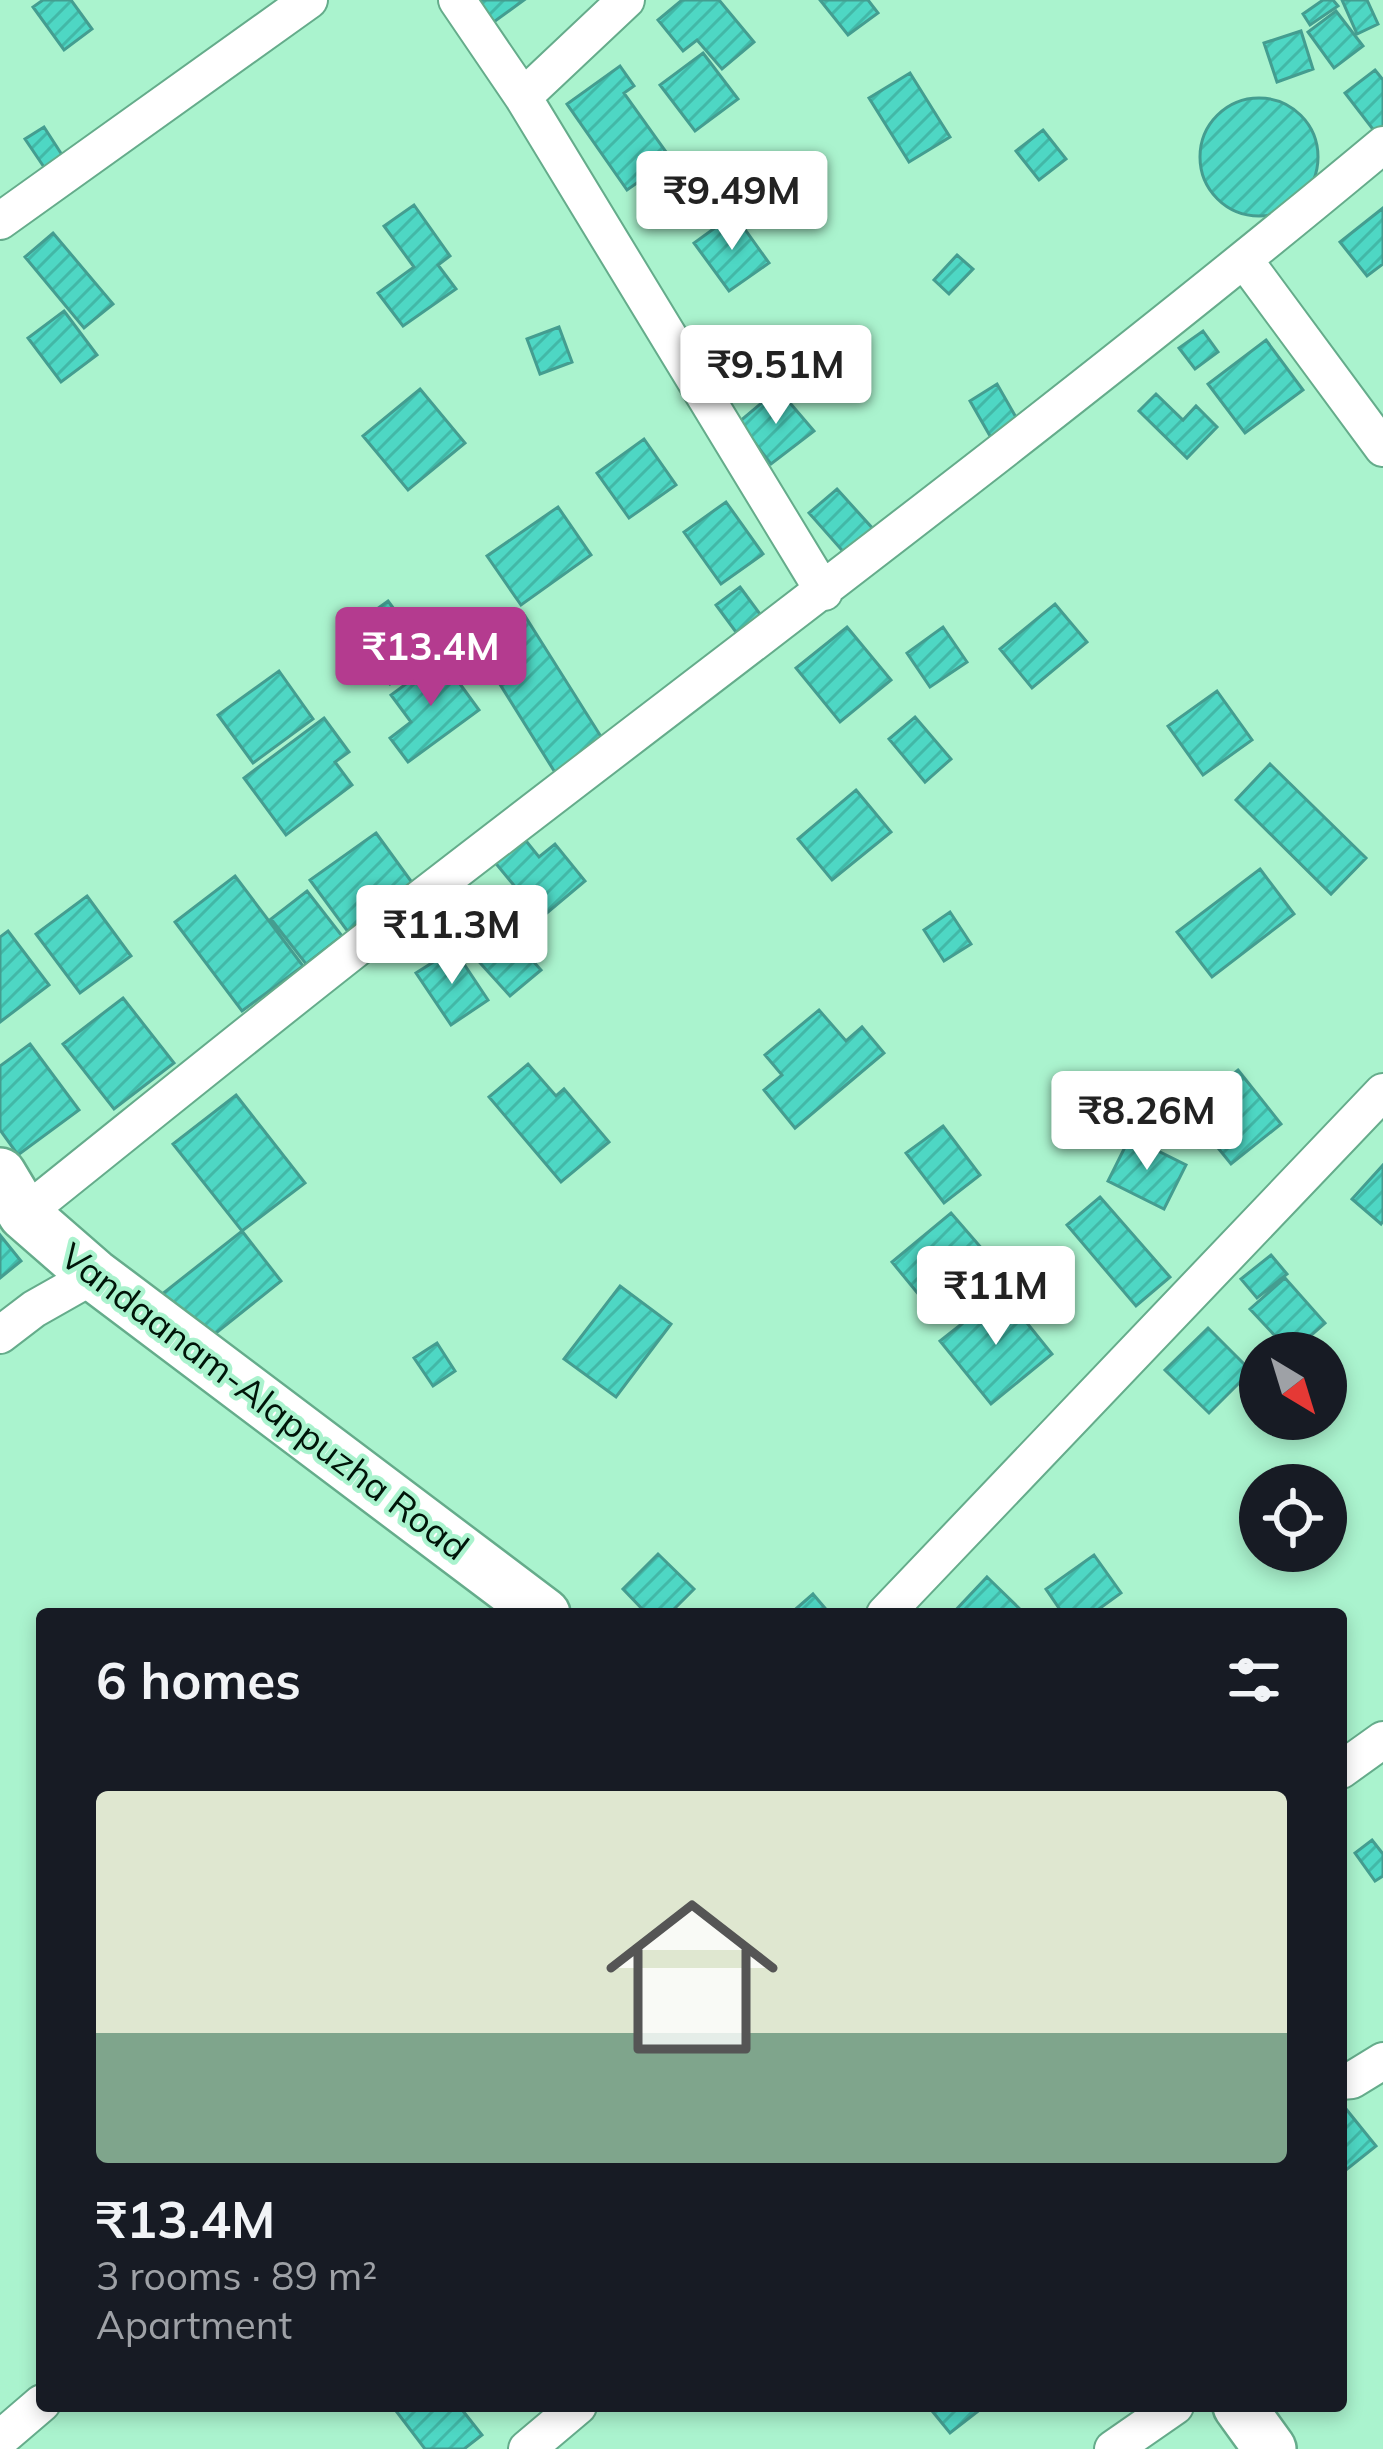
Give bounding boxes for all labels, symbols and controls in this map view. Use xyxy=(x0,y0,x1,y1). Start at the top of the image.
pin: ₹9.49M xyxy=(634,151,830,253)
text: ₹9.49M xyxy=(663,165,801,214)
pin: ₹9.51M xyxy=(678,325,874,427)
text: ₹9.51M xyxy=(707,339,845,388)
pin: ₹13.4M xyxy=(333,607,529,709)
text: ₹13.4M xyxy=(362,621,500,670)
pin: ₹11.3M xyxy=(354,885,550,987)
text: ₹11.3M xyxy=(383,899,521,948)
pin: ₹8.26M xyxy=(1049,1071,1245,1173)
text: ₹8.26M xyxy=(1078,1085,1216,1134)
street label: Vandaanam-Alappuzha Road xyxy=(52,1233,478,1569)
pin: ₹11M xyxy=(925,1246,1067,1348)
text: ₹11M xyxy=(944,1260,1048,1309)
north arrow xyxy=(1239,1332,1347,1440)
map controls xyxy=(1239,1332,1347,1572)
button: locate xyxy=(1239,1464,1347,1572)
icon: filters xyxy=(1221,1647,1287,1713)
text: 6 homes xyxy=(96,1648,301,1712)
icon: home xyxy=(584,1869,800,2085)
text: ₹13.4M xyxy=(96,2187,275,2251)
text: 3 rooms · 89 m² xyxy=(96,2251,377,2300)
text: Apartment xyxy=(96,2300,292,2349)

